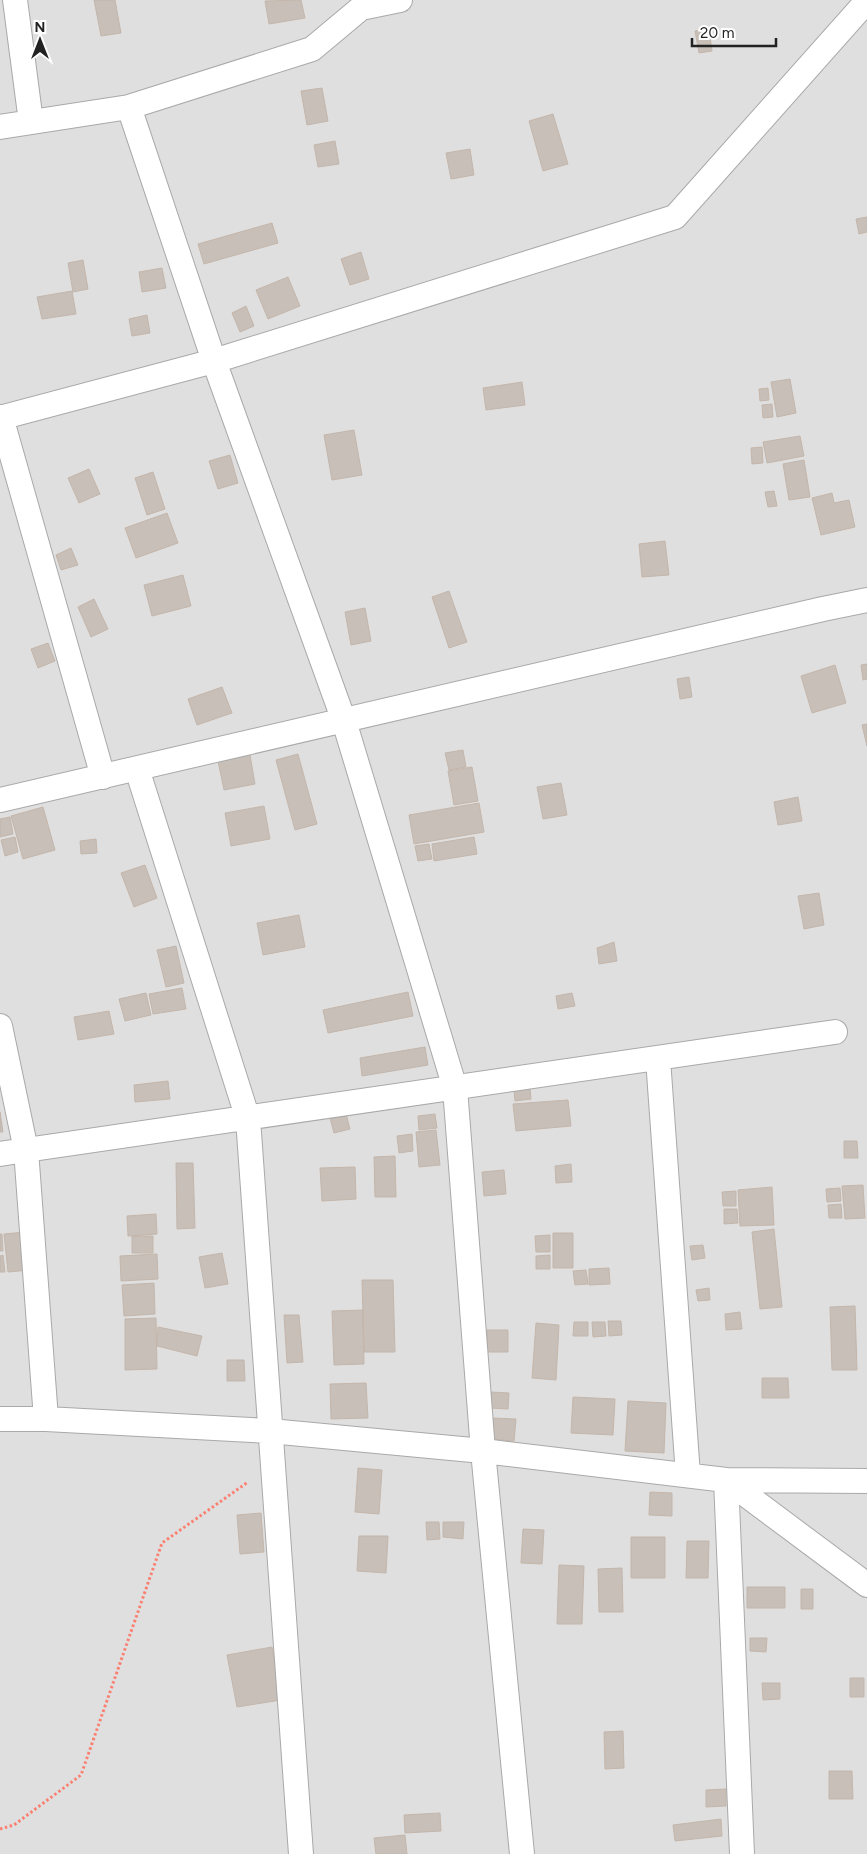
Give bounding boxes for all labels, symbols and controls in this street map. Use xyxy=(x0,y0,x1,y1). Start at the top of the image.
north arrow xyxy=(15,15,65,65)
scale bar xyxy=(692,15,776,47)
text: N xyxy=(35,19,45,36)
text: 20 m xyxy=(700,24,734,42)

